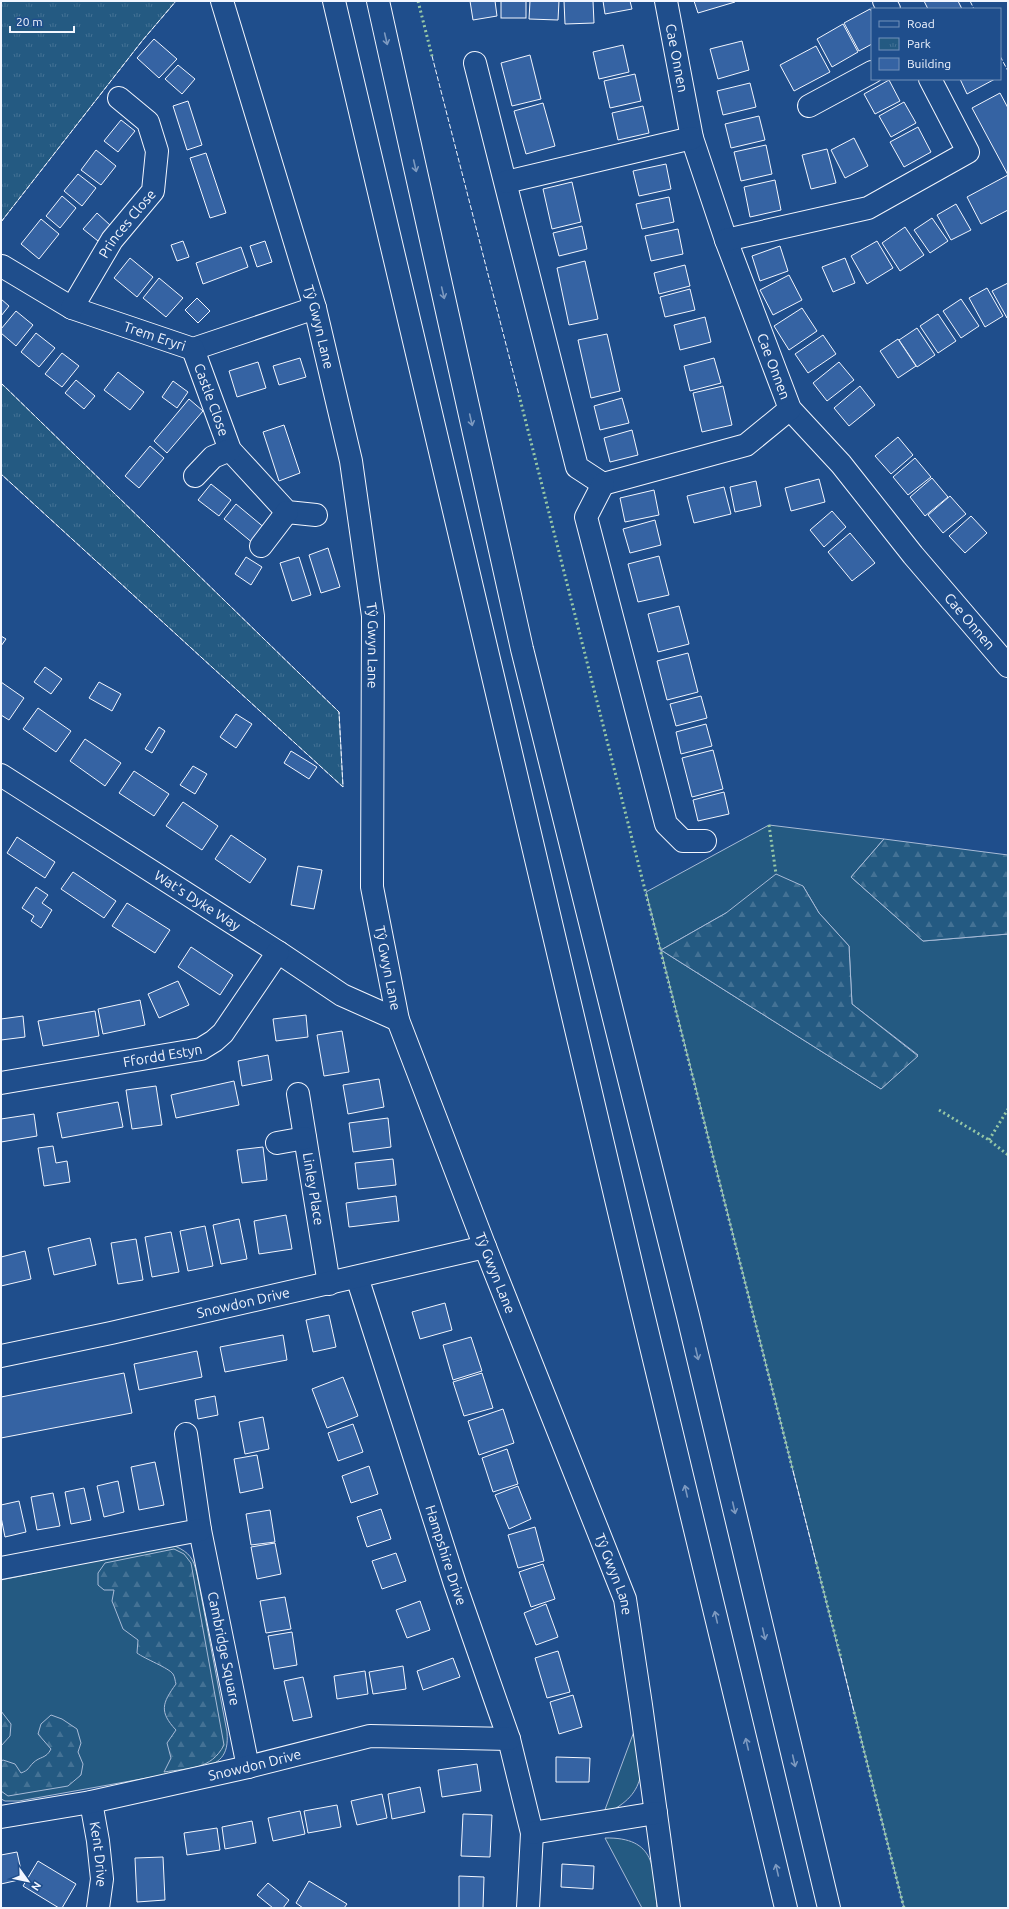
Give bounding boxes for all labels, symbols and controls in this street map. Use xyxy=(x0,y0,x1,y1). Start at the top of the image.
scale bar xyxy=(10,8,74,34)
legend xyxy=(871,8,1001,80)
text: 20 m xyxy=(16,15,43,28)
text: Road xyxy=(907,17,935,30)
street label: Cae Onnen xyxy=(662,22,691,94)
one-way arrow xyxy=(383,32,391,45)
text: Park xyxy=(907,37,931,50)
text: Building xyxy=(907,57,951,70)
one-way arrow xyxy=(411,159,419,172)
street label: Princes Close xyxy=(95,186,159,261)
street label: Tŷ Gwyn Lane xyxy=(300,283,337,370)
one-way arrow xyxy=(440,286,447,299)
street label: Trem Eryri xyxy=(122,318,188,354)
street label: Cae Onnen xyxy=(754,331,794,402)
street label: Castle Close xyxy=(191,361,232,438)
one-way arrow xyxy=(468,413,476,426)
street label: Cae Onnen xyxy=(941,590,998,653)
street label: Tŷ Gwyn Lane xyxy=(363,602,381,689)
street label: Wat's Dyke Way xyxy=(151,867,244,934)
street label: Tŷ Gwyn Lane xyxy=(372,924,404,1012)
street label: Ffordd Estyn xyxy=(122,1041,203,1070)
street label: Linley Place xyxy=(300,1151,327,1226)
street label: Tŷ Gwyn Lane xyxy=(472,1230,519,1316)
street label: Snowdon Drive xyxy=(195,1284,291,1321)
one-way arrow xyxy=(694,1347,702,1360)
one-way arrow xyxy=(681,1485,689,1498)
one-way arrow xyxy=(731,1501,738,1514)
street label: Hampshire Drive xyxy=(422,1503,470,1607)
street label: Tŷ Gwyn Lane xyxy=(592,1531,635,1616)
street label: Cambridge Square xyxy=(205,1590,243,1707)
one-way arrow xyxy=(712,1611,720,1624)
one-way arrow xyxy=(761,1628,769,1641)
one-way arrow xyxy=(742,1737,750,1750)
street label: Snowdon Drive xyxy=(207,1746,303,1784)
one-way arrow xyxy=(791,1754,799,1767)
street label: Kent Drive xyxy=(87,1820,110,1888)
north arrow xyxy=(8,1861,48,1901)
one-way arrow xyxy=(772,1864,780,1877)
text: N xyxy=(29,1880,44,1893)

